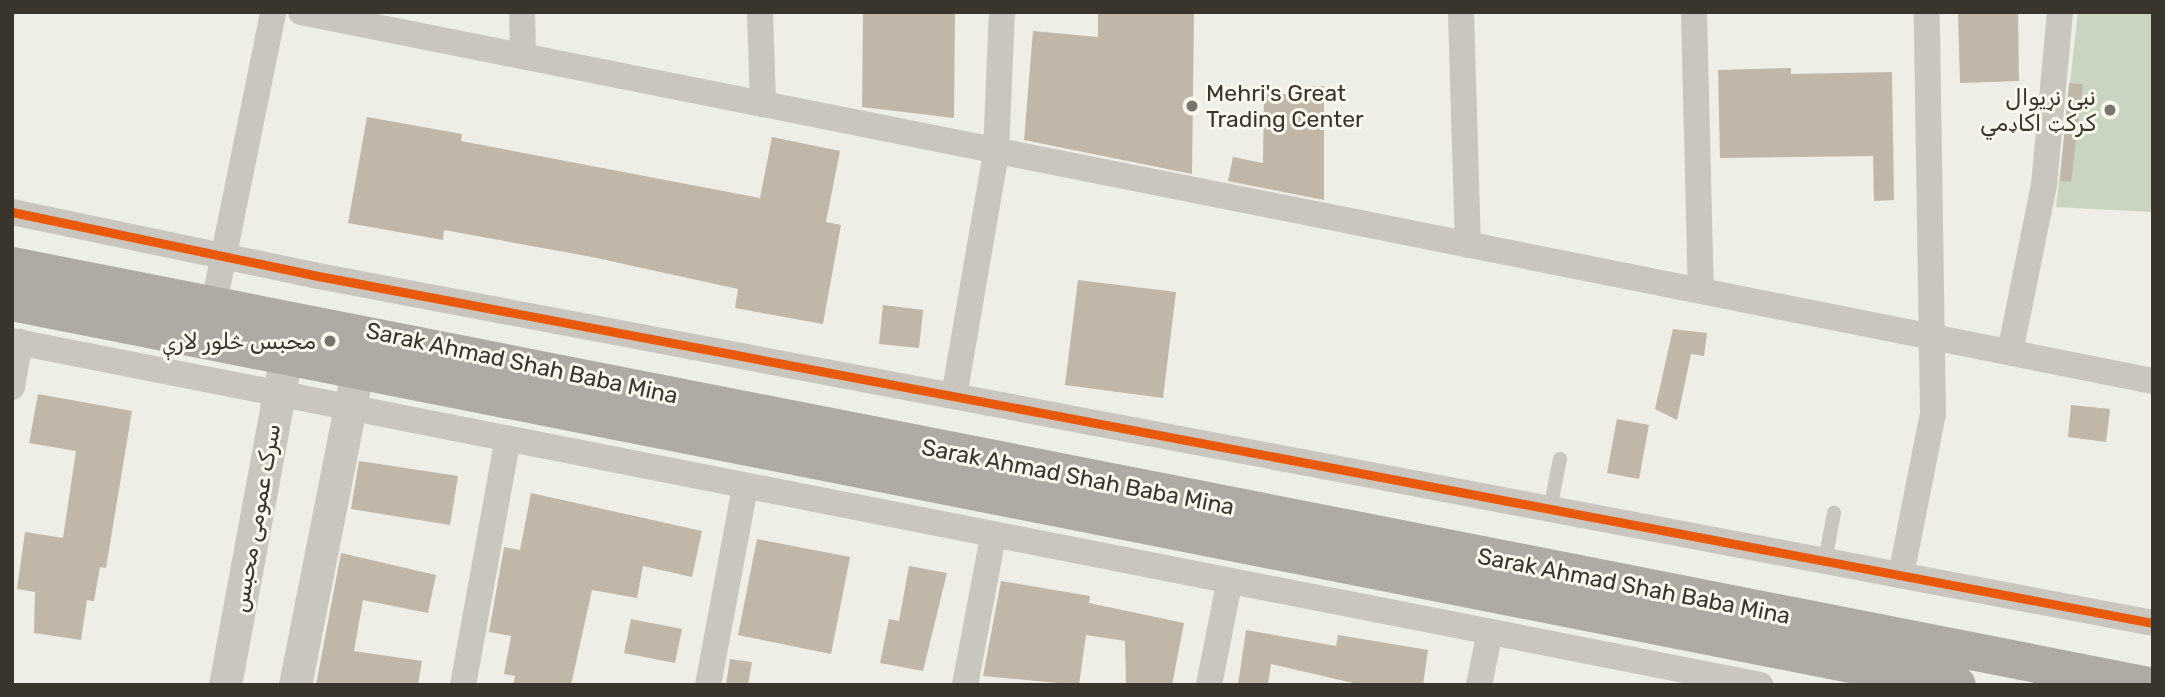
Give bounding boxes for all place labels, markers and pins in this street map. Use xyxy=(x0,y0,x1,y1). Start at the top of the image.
place label: Mehri's Great Trading Center xyxy=(1206,79,1364,133)
place label: نبی نړیوال کرکټ اکاډمي xyxy=(1980,83,2096,137)
marker: Mehri's Great Trading Center xyxy=(1184,98,1200,114)
marker: نبی نړیوال کرکټ اکاډمي xyxy=(2102,102,2118,118)
place label: محبس څلور لارې xyxy=(162,327,316,355)
marker: محبس څلور لارې xyxy=(322,333,338,349)

